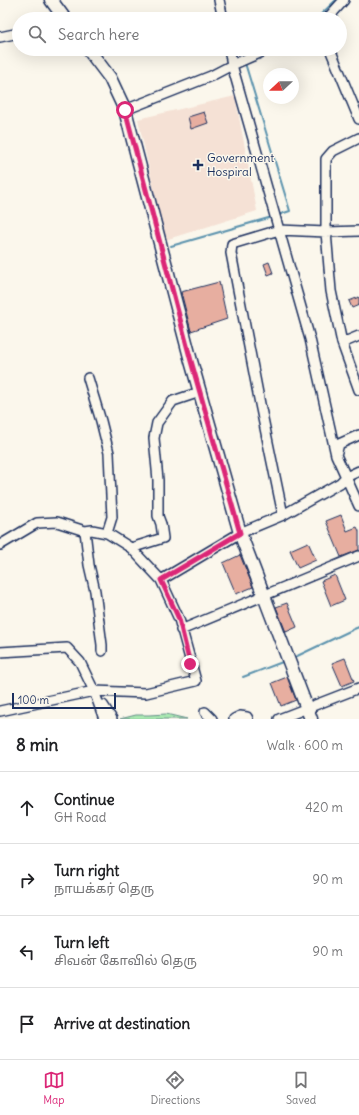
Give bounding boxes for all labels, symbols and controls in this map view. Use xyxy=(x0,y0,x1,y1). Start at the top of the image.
search box xyxy=(12,12,347,56)
icon: search xyxy=(26,23,48,45)
text: Search here xyxy=(58,25,139,44)
north arrow xyxy=(263,68,299,104)
route start xyxy=(116,101,134,119)
place label: Government Hospiral xyxy=(207,150,274,179)
marker: Government Hospiral xyxy=(192,159,204,171)
route end xyxy=(181,655,199,673)
scale bar xyxy=(12,691,116,710)
text: 100 m xyxy=(18,693,49,707)
text: 8 min xyxy=(16,734,58,756)
text: Walk · 600 m xyxy=(266,737,343,754)
text: Continue xyxy=(54,790,115,809)
icon: ahead xyxy=(16,797,38,819)
text: 420 m xyxy=(305,799,343,816)
text: GH Road xyxy=(54,809,106,826)
text: Turn right xyxy=(54,861,119,880)
icon: right xyxy=(16,869,38,891)
text: 90 m xyxy=(312,871,343,888)
text: நாயக்கர் தெரு xyxy=(54,880,154,897)
text: Turn left xyxy=(54,933,109,952)
icon: left xyxy=(16,941,38,963)
text: 90 m xyxy=(312,943,343,960)
text: சிவன் கோவில் தெரு xyxy=(54,952,197,969)
icon: arrive xyxy=(16,1013,38,1035)
text: Arrive at destination xyxy=(54,1014,190,1033)
tab: Map xyxy=(43,1069,65,1107)
tab: Directions xyxy=(151,1069,200,1107)
tab: Saved xyxy=(286,1069,316,1107)

